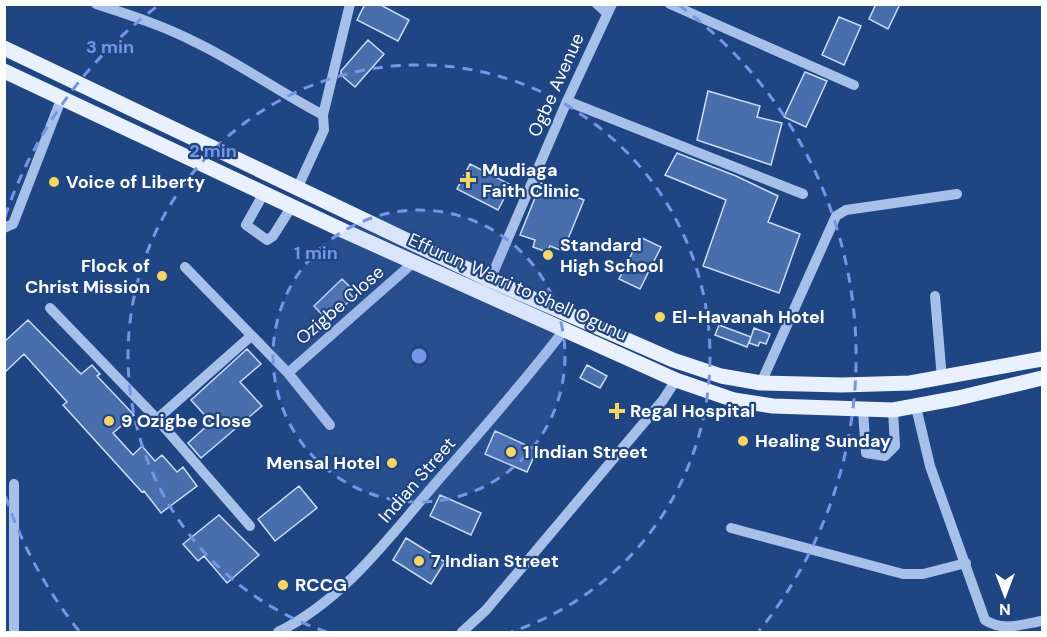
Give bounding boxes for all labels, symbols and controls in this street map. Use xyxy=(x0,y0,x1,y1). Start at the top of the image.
street label: Ogbe Avenue xyxy=(522,29,590,141)
text: 3 min xyxy=(86,35,134,59)
text: 2 min xyxy=(189,139,237,163)
place label: Mudiaga Faith Clinic xyxy=(482,158,580,203)
place label: Voice of Liberty xyxy=(66,170,205,194)
marker: Mudiaga Faith Clinic xyxy=(459,171,477,189)
marker: Voice of Liberty xyxy=(47,175,61,189)
street label: Effurun, Warri to Shell Ogunu xyxy=(404,228,632,346)
place label: Standard High School xyxy=(560,233,664,278)
text: 1 min xyxy=(294,241,338,265)
marker: Standard High School xyxy=(541,248,555,262)
place label: Flock of Christ Mission xyxy=(25,254,150,299)
street label: Ozigbe Close xyxy=(291,260,389,350)
marker: Flock of Christ Mission xyxy=(155,269,169,283)
place label: El-Havanah Hotel xyxy=(672,305,825,329)
marker: El-Havanah Hotel xyxy=(653,310,667,324)
centre of rings xyxy=(409,346,429,366)
place label: Regal Hospital xyxy=(630,399,755,423)
marker: Regal Hospital xyxy=(608,402,626,420)
place label: 9 Ozigbe Close xyxy=(121,409,252,433)
marker: 9 Ozigbe Close xyxy=(102,414,116,428)
place label: Healing Sunday xyxy=(755,429,891,453)
street label: Indian Street xyxy=(373,432,461,528)
marker: Healing Sunday xyxy=(736,434,750,448)
place label: 1 Indian Street xyxy=(523,440,648,464)
marker: 1 Indian Street xyxy=(504,445,518,459)
place label: Mensal Hotel xyxy=(266,451,380,475)
marker: Mensal Hotel xyxy=(385,456,399,470)
place label: 7 Indian Street xyxy=(431,549,559,573)
marker: 7 Indian Street xyxy=(412,554,426,568)
north arrow xyxy=(975,565,1035,625)
place label: RCCG xyxy=(295,573,347,597)
marker: RCCG xyxy=(276,578,290,592)
text: N xyxy=(999,599,1011,620)

